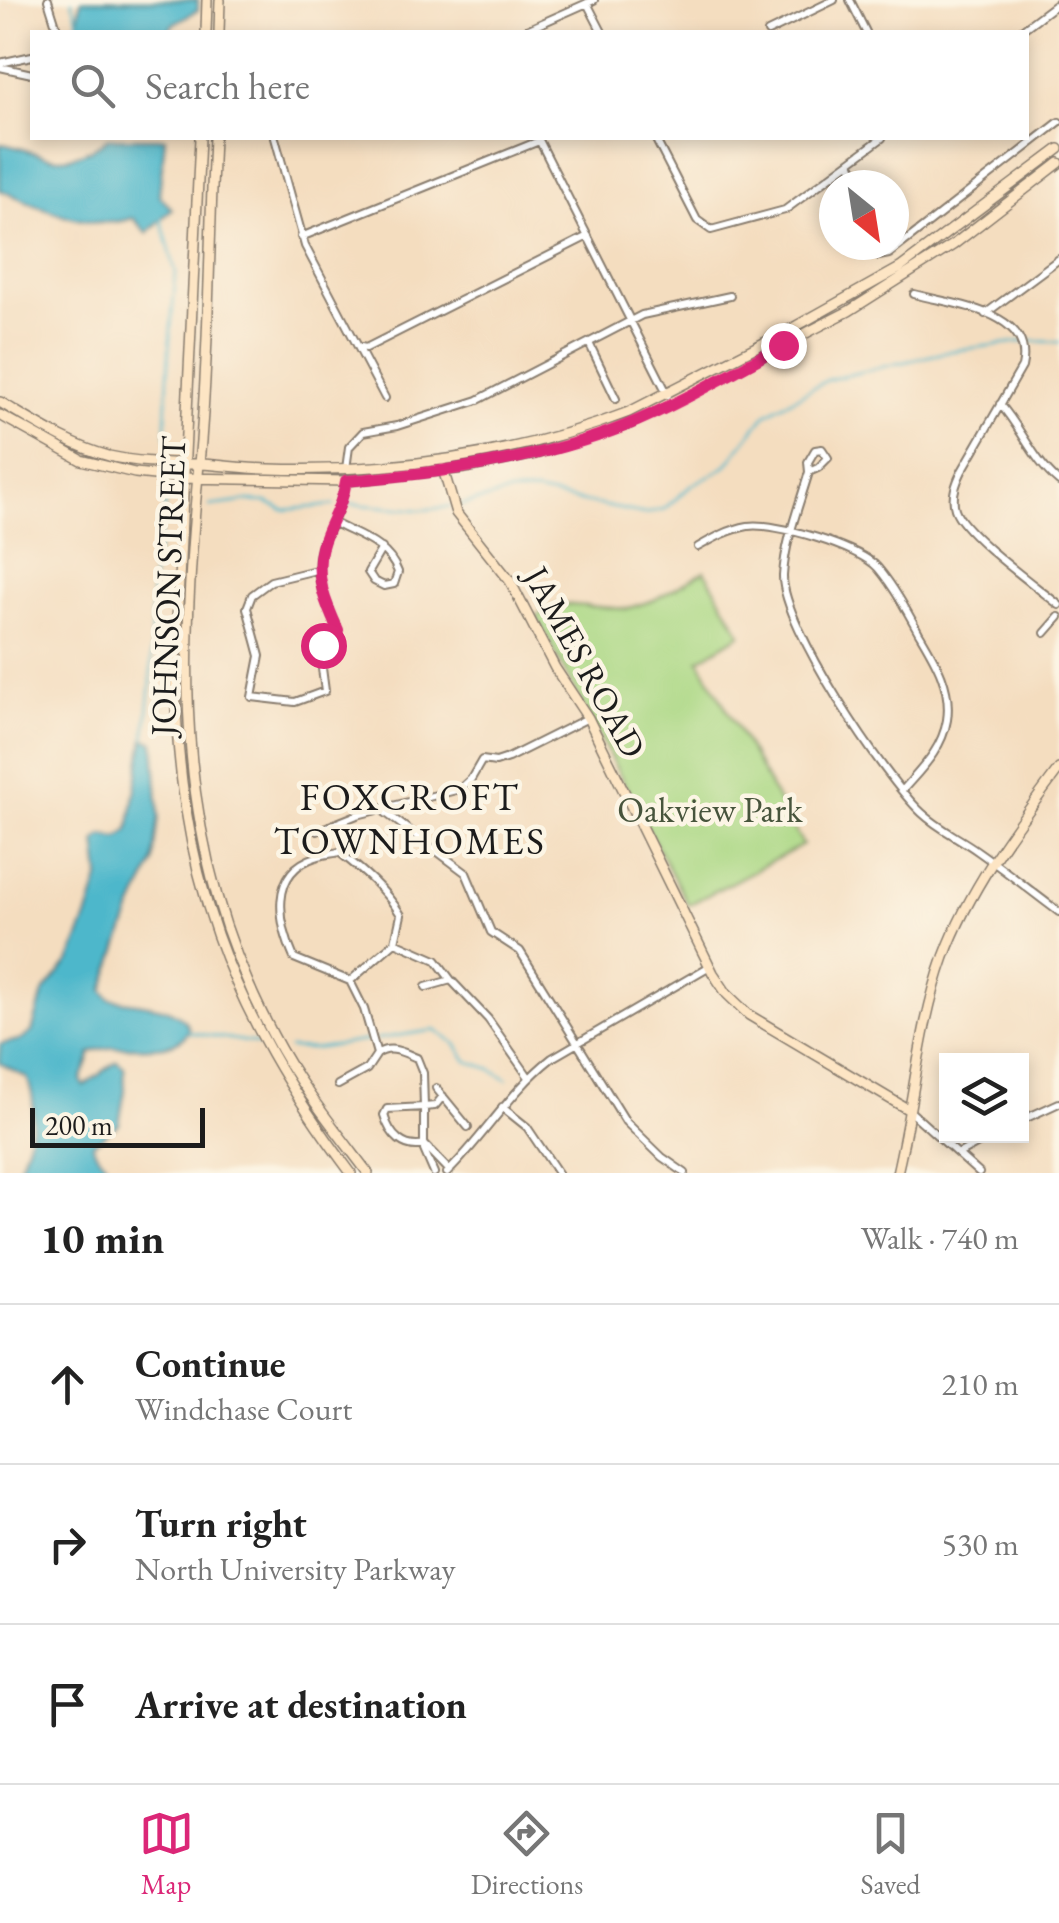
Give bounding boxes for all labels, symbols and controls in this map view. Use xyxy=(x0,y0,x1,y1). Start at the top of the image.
search box xyxy=(30,30,1029,140)
icon: search xyxy=(65,58,120,113)
text: Search here xyxy=(145,61,310,110)
north arrow xyxy=(819,170,909,260)
route end xyxy=(761,323,807,369)
street label: JOHNSON STREET xyxy=(140,435,195,740)
street label: JAMES ROAD xyxy=(513,556,656,765)
route start xyxy=(301,623,347,669)
district label: FOXCROFT TOWNHOMES xyxy=(274,772,546,865)
park label: Oakview Park xyxy=(617,787,803,832)
map controls xyxy=(939,1053,1029,1143)
button: layers xyxy=(939,1053,1029,1143)
scale bar xyxy=(30,1103,205,1148)
text: 200 m xyxy=(45,1107,113,1143)
text: 10 min xyxy=(40,1211,164,1266)
text: Walk · 740 m xyxy=(861,1217,1019,1259)
text: Continue xyxy=(135,1339,286,1388)
icon: ahead xyxy=(40,1357,95,1412)
text: 210 m xyxy=(942,1363,1019,1405)
text: Windchase Court xyxy=(135,1388,352,1430)
text: Turn right xyxy=(135,1499,307,1548)
icon: right xyxy=(40,1517,95,1572)
text: 530 m xyxy=(942,1523,1019,1565)
text: North University Parkway xyxy=(135,1548,456,1590)
icon: arrive xyxy=(40,1677,95,1732)
text: Arrive at destination xyxy=(135,1680,467,1729)
tab: Map xyxy=(139,1806,194,1902)
tab: Directions xyxy=(471,1806,583,1902)
tab: Saved xyxy=(860,1806,920,1902)

